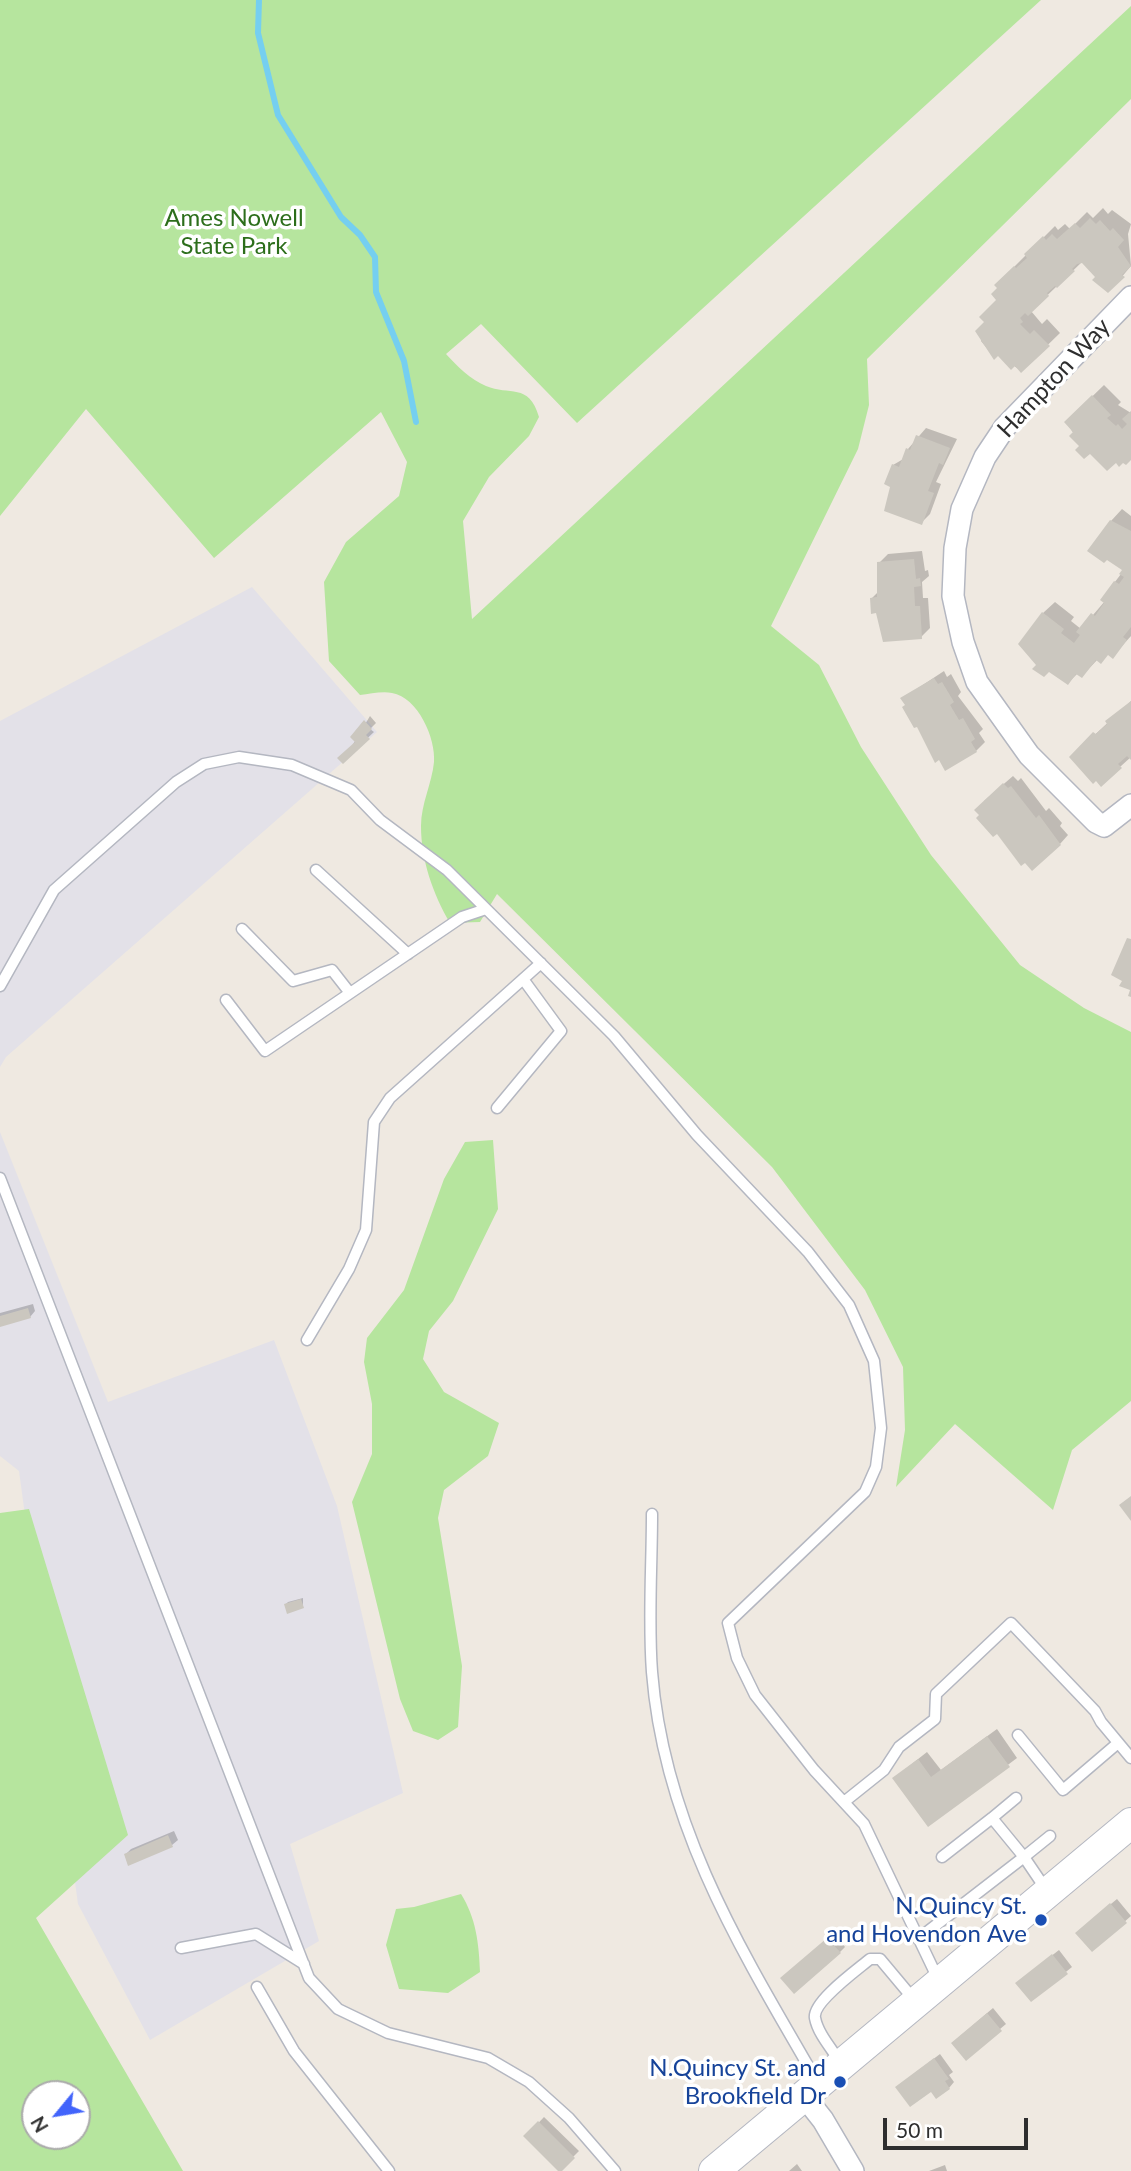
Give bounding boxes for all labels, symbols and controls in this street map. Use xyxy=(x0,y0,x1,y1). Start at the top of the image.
park label: Ames Nowell State Park xyxy=(164,204,304,260)
street label: Hampton Way xyxy=(992,313,1116,443)
place label: N.Quincy St. and Hovendon Ave xyxy=(826,1892,1027,1948)
marker: N.Quincy St. and Hovendon Ave xyxy=(1033,1912,1049,1928)
place label: N.Quincy St. and Brookfield Dr xyxy=(649,2054,826,2110)
marker: N.Quincy St. and Brookfield Dr xyxy=(832,2074,848,2090)
north arrow xyxy=(21,2080,91,2150)
scale bar xyxy=(886,2104,1031,2148)
text: N xyxy=(25,2113,53,2137)
text: 50 m xyxy=(896,2117,943,2142)

